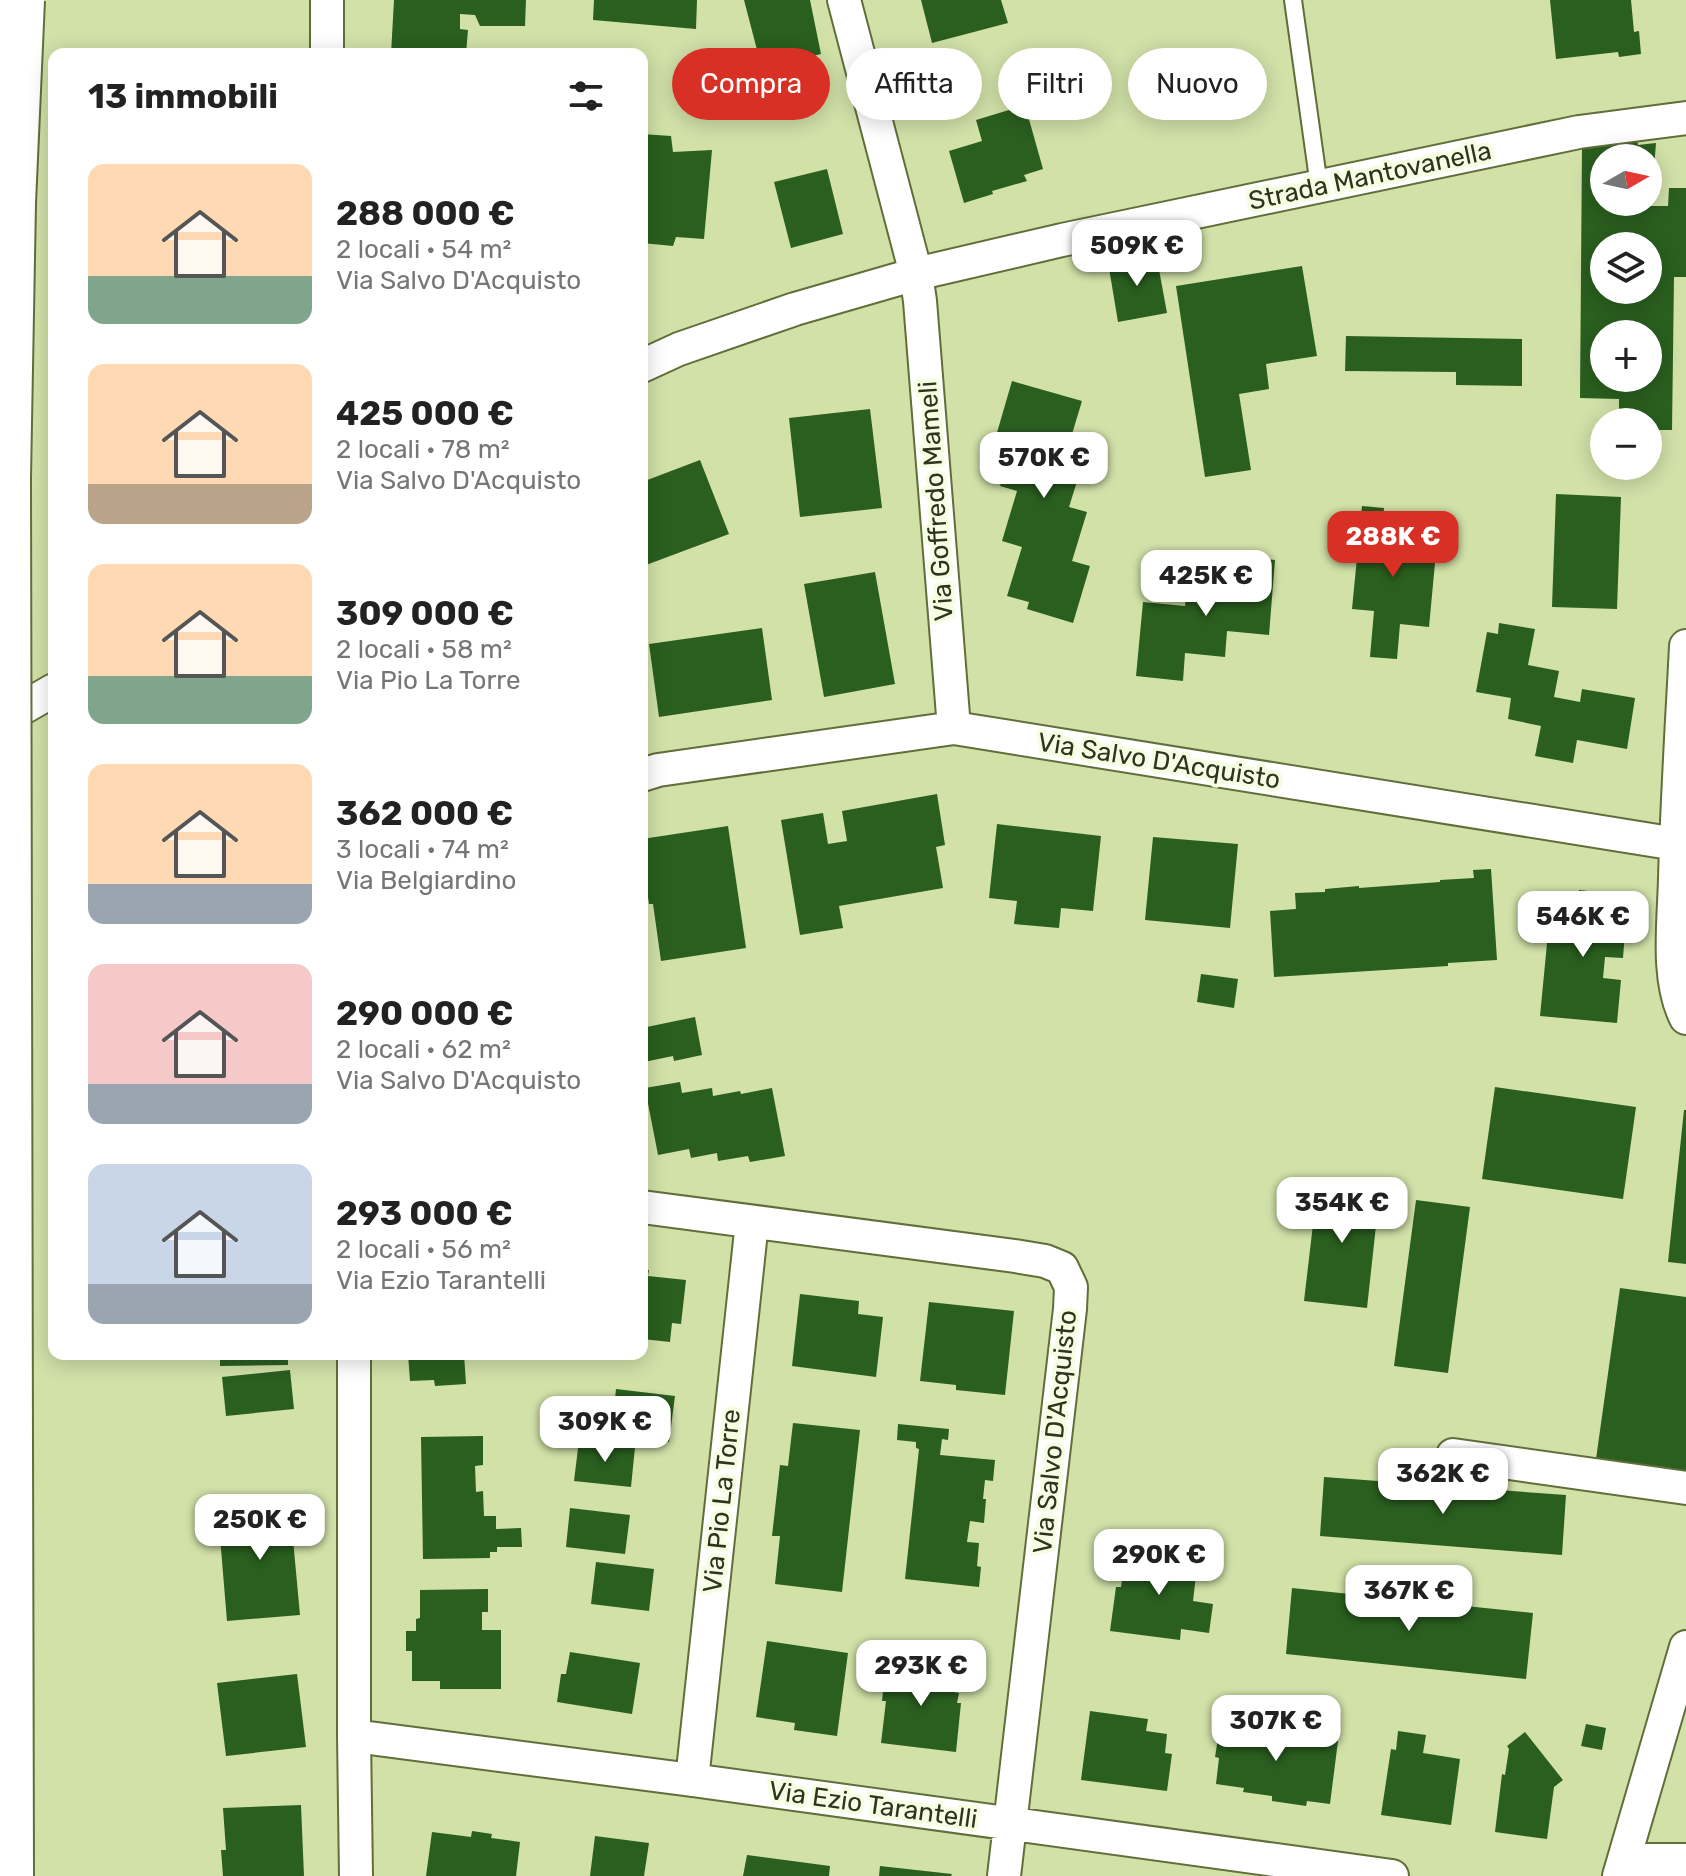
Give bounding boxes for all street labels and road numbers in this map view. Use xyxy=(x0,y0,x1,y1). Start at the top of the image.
street label: Strada Mantovanella xyxy=(1246,135,1494,217)
street label: Via Goffredo Mameli xyxy=(912,380,960,622)
street label: Via Salvo D'Acquisto xyxy=(1035,727,1283,795)
street label: Via Salvo D'Acquisto xyxy=(1027,1308,1083,1556)
street label: Via Pio La Torre xyxy=(697,1408,747,1594)
street label: Via Ezio Tarantelli xyxy=(767,1775,979,1835)

